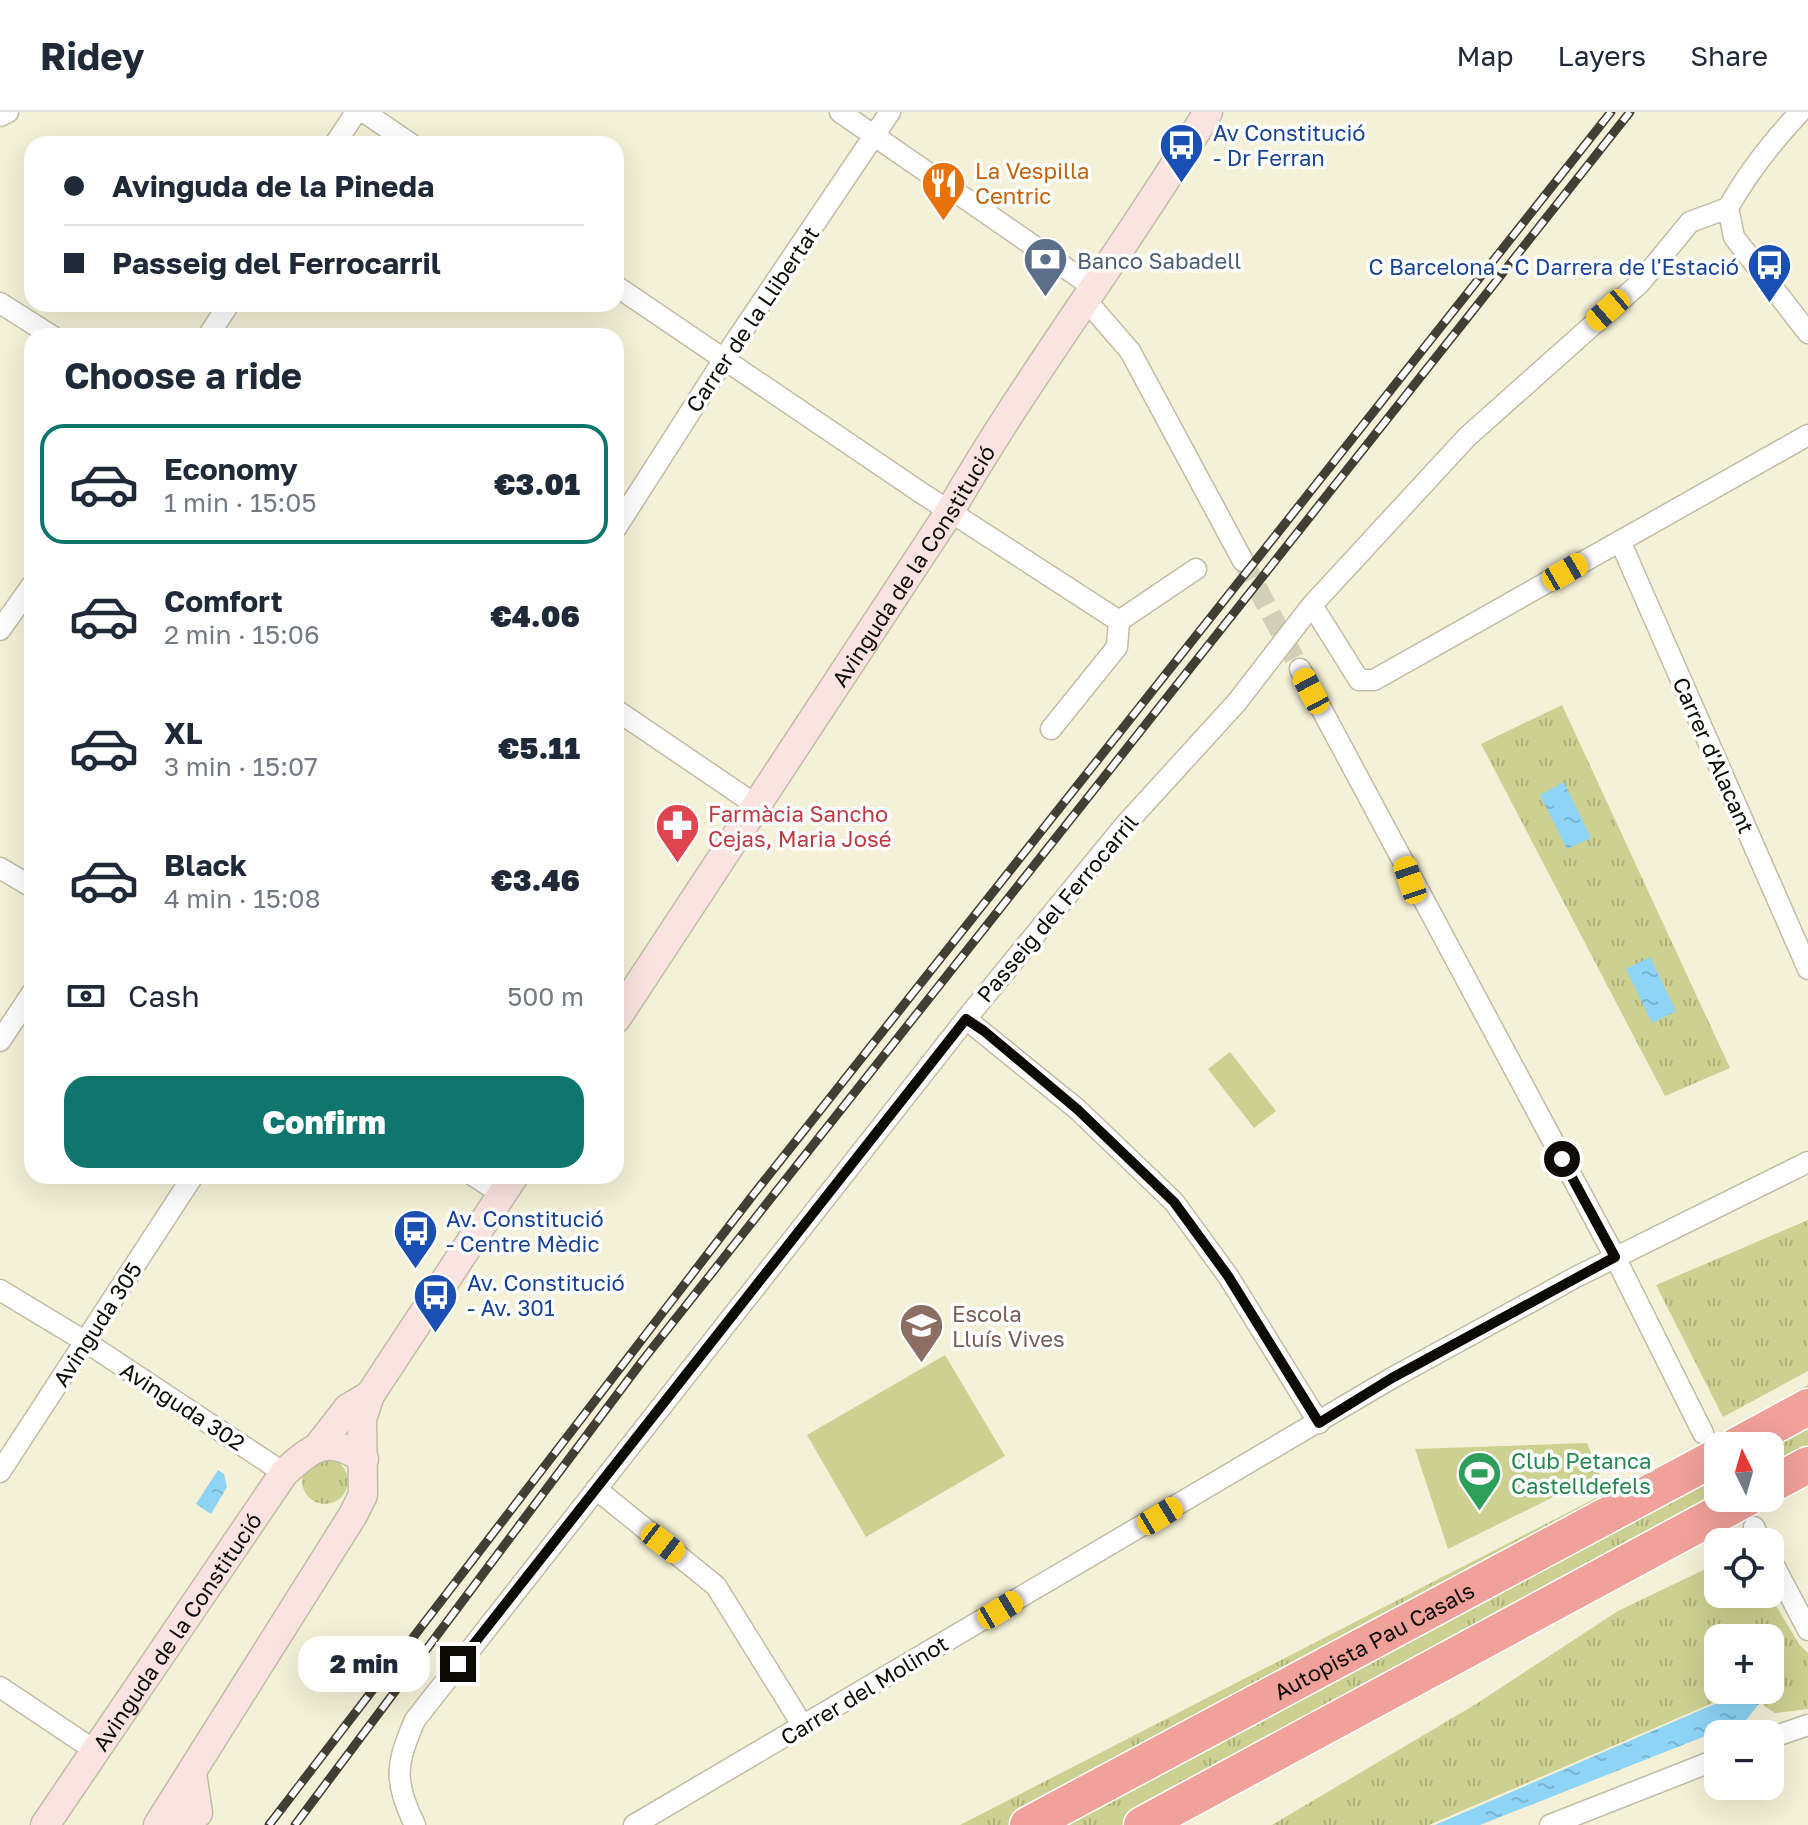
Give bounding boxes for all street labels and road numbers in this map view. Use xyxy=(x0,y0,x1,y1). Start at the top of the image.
street label: Carrer de la Llibertat xyxy=(680,221,824,417)
street label: Avinguda de la Constitució xyxy=(825,440,1000,691)
street label: Carrer d'Alacant xyxy=(1667,673,1761,837)
street label: Passeig del Ferrocarril xyxy=(971,809,1143,1007)
street label: Avinguda 305 xyxy=(47,1257,147,1391)
street label: Avinguda 302 xyxy=(116,1356,250,1456)
street label: Avinguda de la Constitució xyxy=(86,1507,267,1756)
street label: Autopista Pau Casals xyxy=(1269,1576,1478,1705)
street label: Carrer del Molinot xyxy=(775,1629,953,1751)

